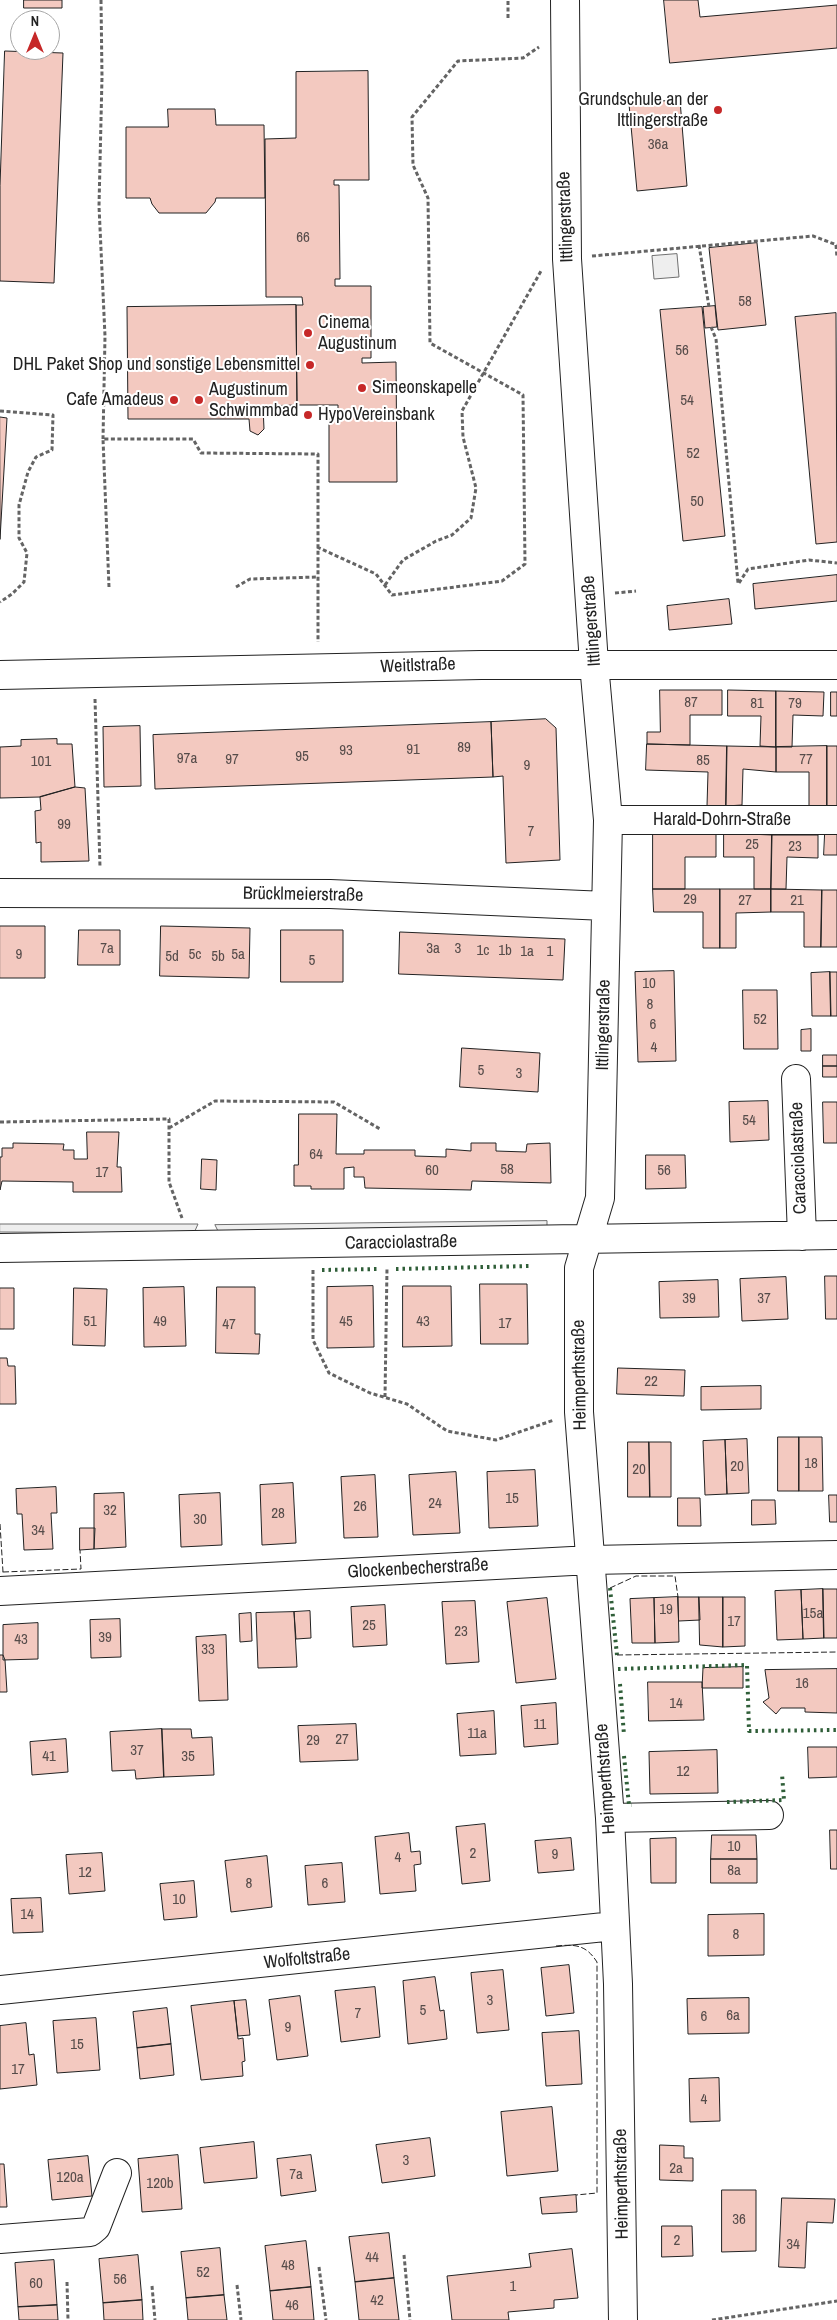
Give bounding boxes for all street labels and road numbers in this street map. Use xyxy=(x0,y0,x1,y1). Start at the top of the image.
street label: Ittlingerstraße xyxy=(554,171,578,263)
street label: Ittlingerstraße xyxy=(578,575,606,667)
street label: Weitlstraße xyxy=(380,654,456,678)
street label: Harald-Dohrn-Straße xyxy=(653,809,791,831)
street label: Brücklmeierstraße xyxy=(243,883,363,907)
street label: Ittlingerstraße xyxy=(592,979,616,1071)
street label: Caracciolastraße xyxy=(786,1101,812,1215)
street label: Caracciolastraße xyxy=(345,1231,457,1255)
street label: Heimperthstraße xyxy=(568,1319,592,1431)
street label: Glockenbecherstraße xyxy=(347,1555,489,1583)
street label: Heimperthstraße xyxy=(591,1723,621,1835)
street label: Wolfoltstraße xyxy=(263,1944,351,1974)
street label: Heimperthstraße xyxy=(610,2128,634,2240)

